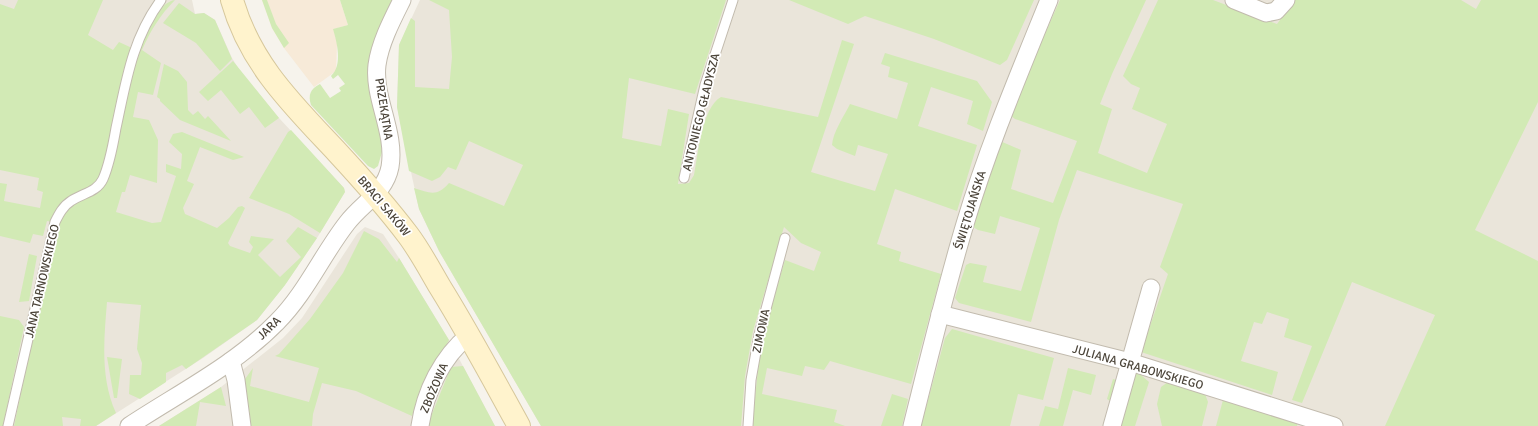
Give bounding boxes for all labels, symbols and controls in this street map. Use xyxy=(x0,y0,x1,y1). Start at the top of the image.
street label: ANTONIEGO GŁADYSZA xyxy=(680,51,724,173)
street label: PRZEKĄTNA xyxy=(371,77,396,142)
street label: ŚWIĘTOJAŃSKA xyxy=(951,168,990,252)
street label: BRACI SAKÓW xyxy=(354,173,413,240)
street label: JANA TARNOWSKIEGO xyxy=(22,223,63,339)
street label: ZIMOWA xyxy=(749,307,774,355)
street label: JARA xyxy=(254,313,285,343)
street label: JULIANA GRABOWSKIEGO xyxy=(1071,342,1205,393)
street label: ZBOŻOWA xyxy=(417,360,452,416)

